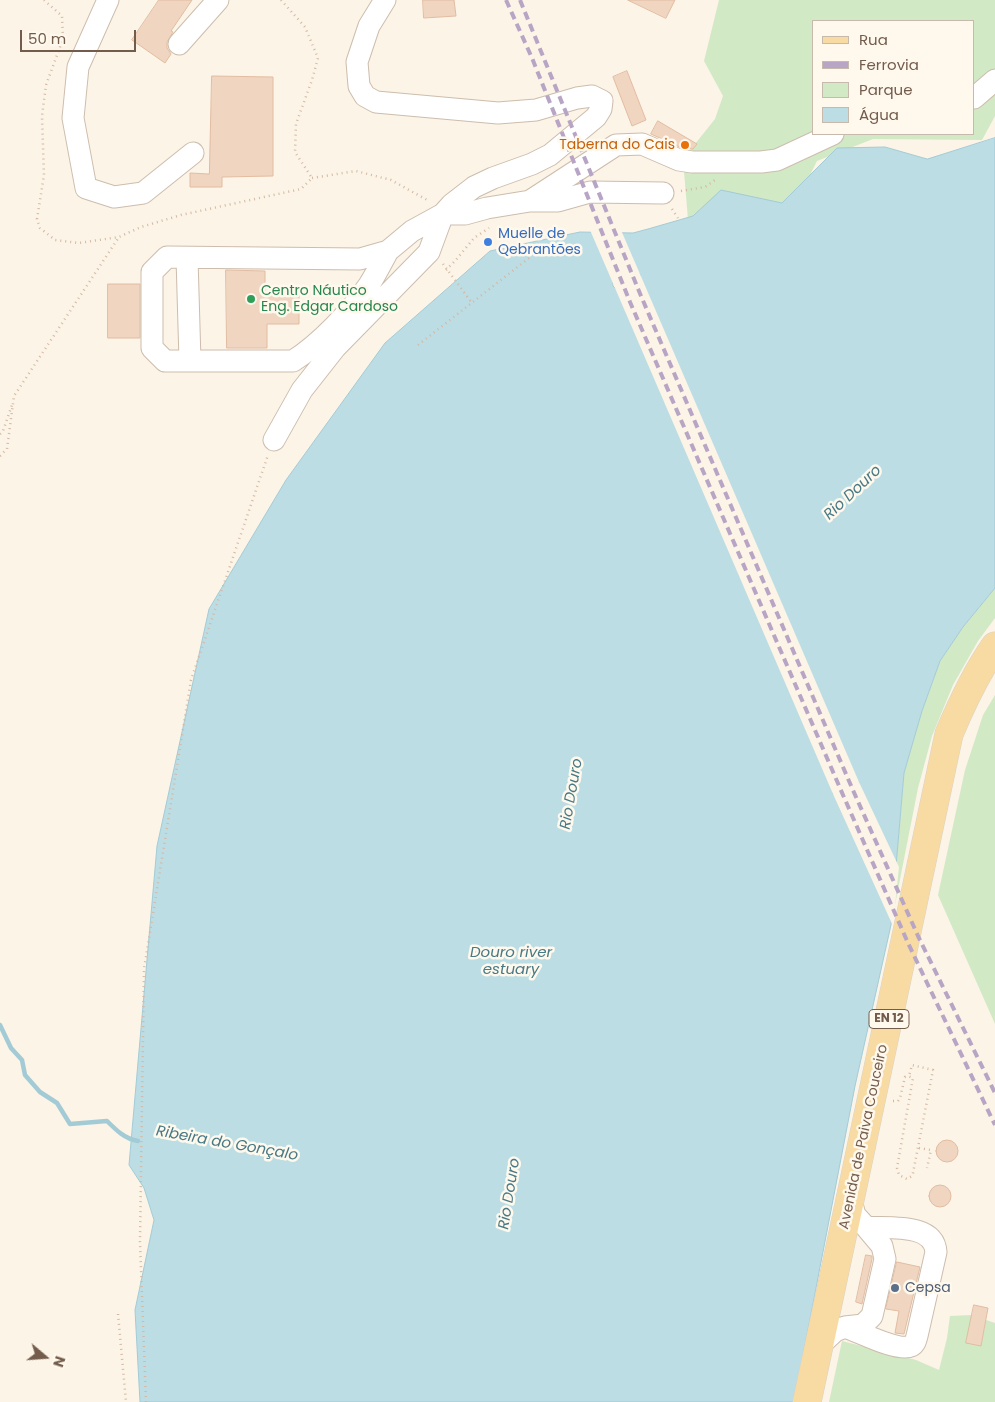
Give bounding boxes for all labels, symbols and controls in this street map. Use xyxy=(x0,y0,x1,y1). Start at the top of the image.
scale bar xyxy=(22,20,139,52)
legend xyxy=(812,20,975,135)
text: 50 m xyxy=(28,28,66,49)
text: Rua xyxy=(859,29,888,50)
text: Ferrovia xyxy=(859,54,919,75)
text: Parque xyxy=(859,79,912,100)
text: Água xyxy=(859,104,899,125)
place label: Taberna do Cais xyxy=(559,137,675,153)
marker: Taberna do Cais xyxy=(679,139,691,151)
place label: Muelle de Qebrantões xyxy=(498,226,581,258)
marker: Muelle de Qebrantões xyxy=(482,236,494,248)
place label: Centro Náutico Eng. Edgar Cardoso xyxy=(261,283,398,316)
marker: Centro Náutico Eng. Edgar Cardoso xyxy=(245,293,257,305)
water label: Rio Douro xyxy=(821,462,885,524)
water label: Rio Douro xyxy=(557,757,587,831)
water label: Douro river estuary xyxy=(470,944,552,979)
road number: EN 12 xyxy=(869,1010,909,1028)
street label: Avenida de Paiva Couceiro xyxy=(836,1043,892,1231)
water label: Ribeira do Gonçalo xyxy=(155,1123,299,1165)
water label: Rio Douro xyxy=(495,1157,525,1231)
place label: Cepsa xyxy=(905,1280,951,1296)
marker: Cepsa xyxy=(889,1282,901,1294)
north arrow xyxy=(20,1332,70,1382)
text: N xyxy=(48,1354,70,1370)

